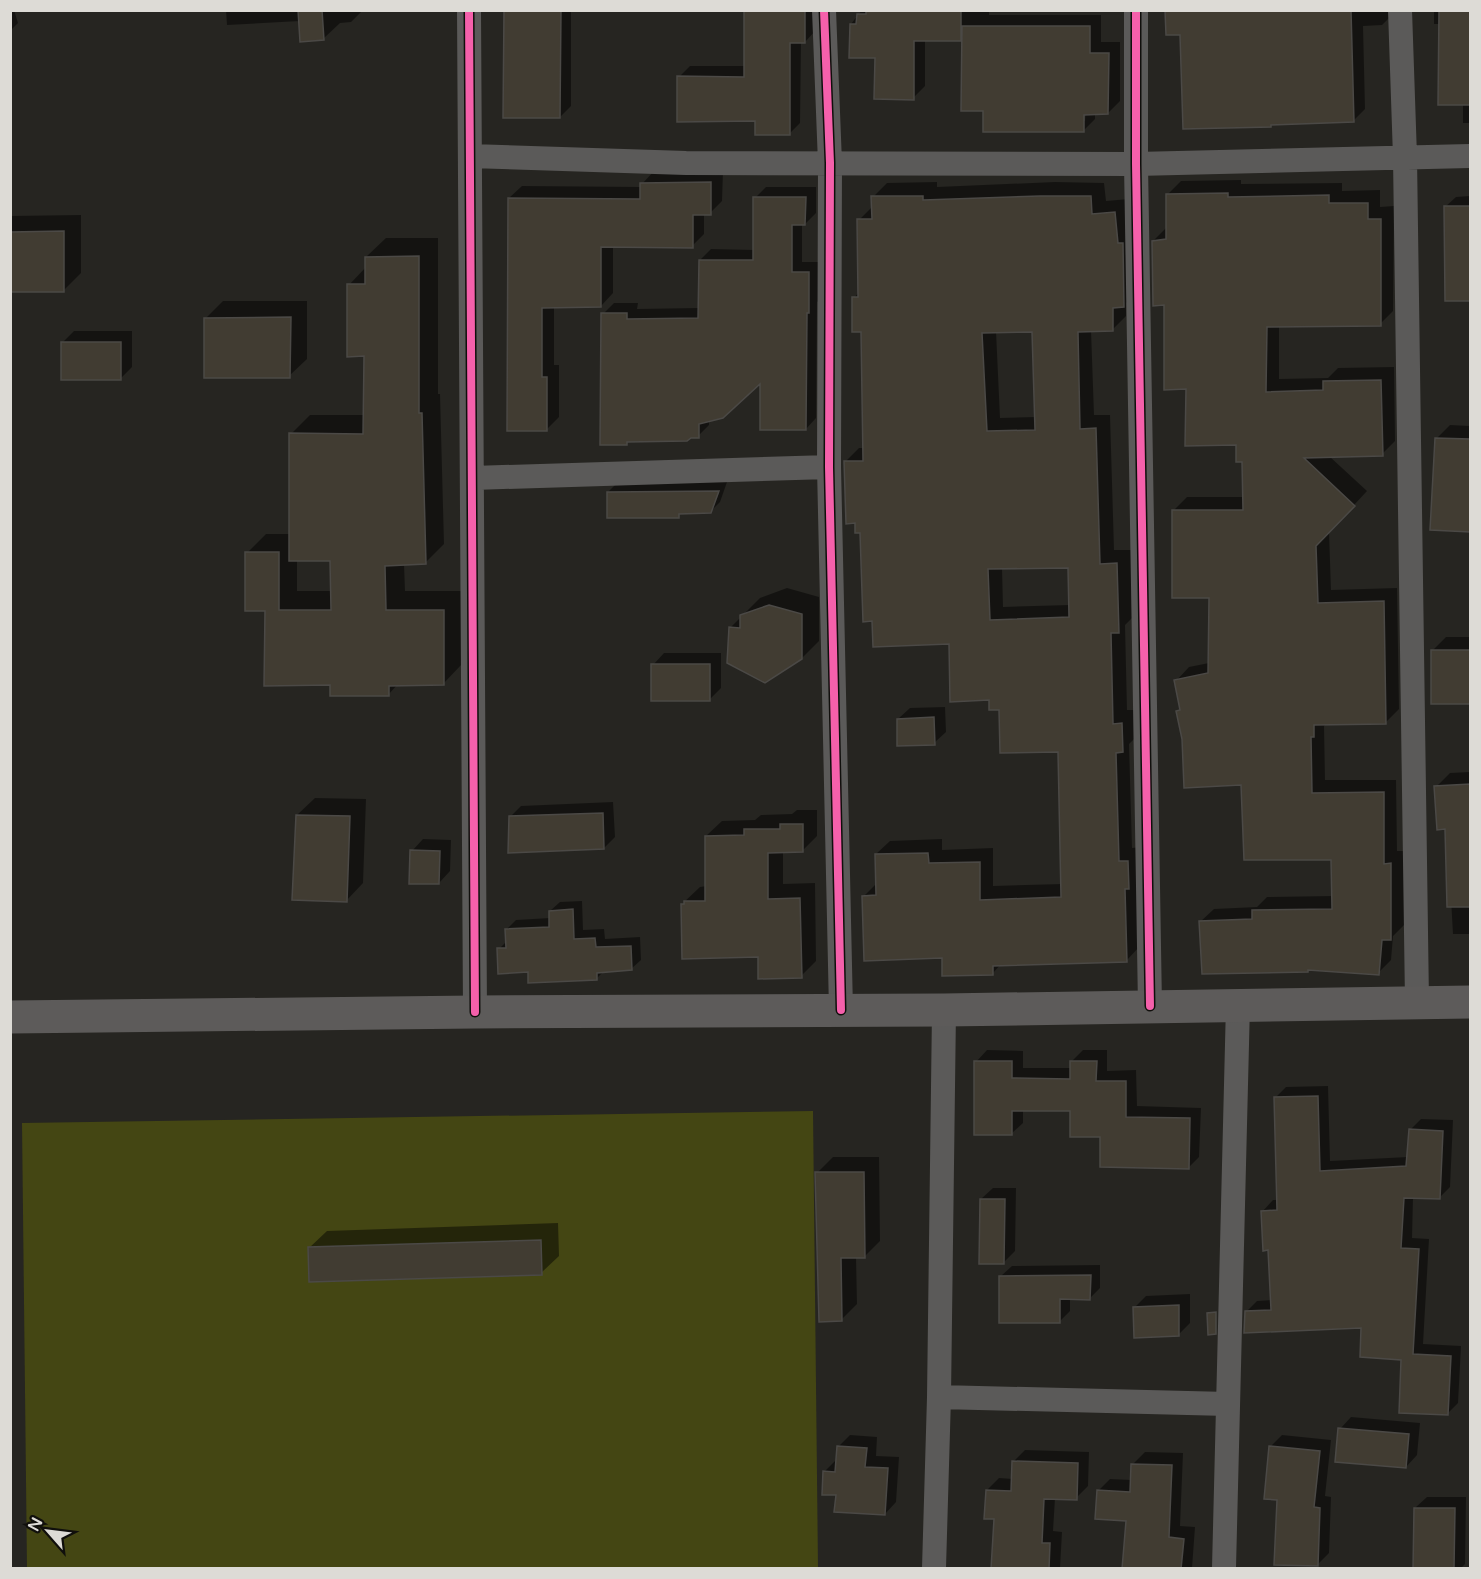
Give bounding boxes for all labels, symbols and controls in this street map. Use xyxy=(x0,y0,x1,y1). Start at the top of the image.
north arrow xyxy=(18,1501,78,1561)
text: N xyxy=(24,1514,47,1535)

